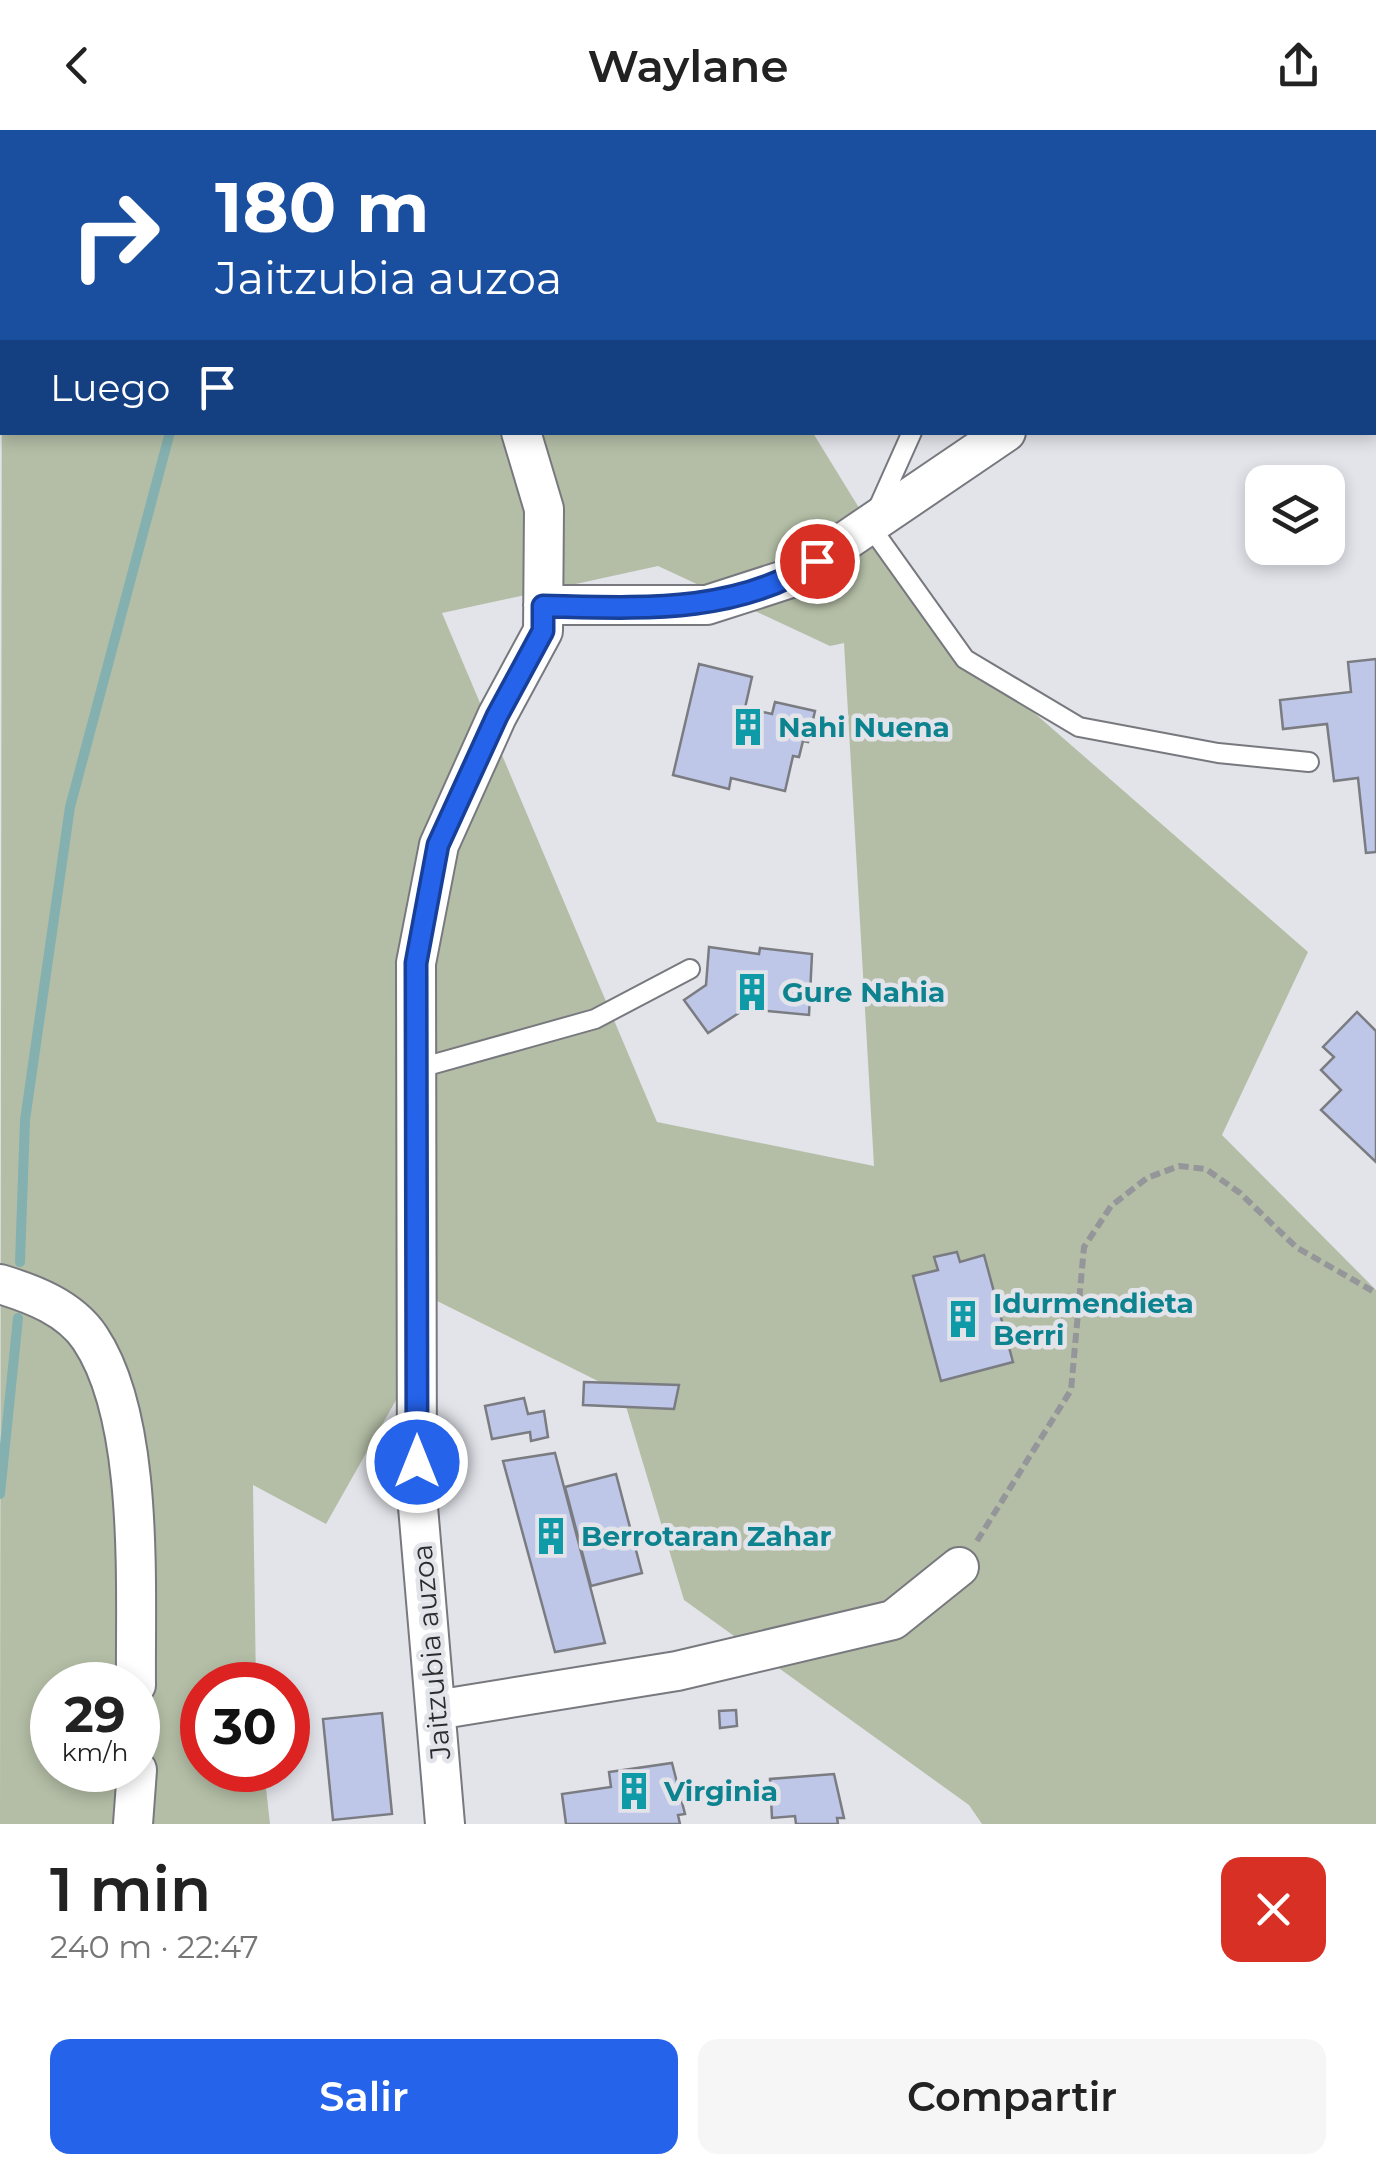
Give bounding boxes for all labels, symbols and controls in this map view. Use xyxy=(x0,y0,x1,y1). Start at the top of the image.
icon: back xyxy=(50,38,105,93)
text: Waylane xyxy=(588,38,788,93)
icon: share xyxy=(1271,38,1326,93)
text: 180 m xyxy=(215,164,429,250)
icon: right xyxy=(50,170,180,300)
text: Jaitzubia auzoa xyxy=(215,250,562,305)
icon: arrive xyxy=(190,360,245,415)
text: Luego xyxy=(50,364,170,411)
map controls xyxy=(1245,465,1345,565)
button: layers xyxy=(1245,465,1345,565)
pin xyxy=(775,519,860,604)
icon: arrive xyxy=(790,534,845,589)
building icon: Nahi Nuena xyxy=(727,706,769,748)
place label: Nahi Nuena xyxy=(778,710,950,744)
building icon: Gure Nahia xyxy=(731,971,773,1013)
place label: Gure Nahia xyxy=(782,975,945,1009)
place label: Idurmendieta Berri xyxy=(993,1286,1194,1352)
building icon: Idurmendieta Berri xyxy=(942,1298,984,1340)
position arrow xyxy=(365,1410,469,1514)
building icon: Berrotaran Zahar xyxy=(530,1515,572,1557)
place label: Berrotaran Zahar xyxy=(581,1519,832,1553)
street label: Jaitzubia auzoa xyxy=(405,1543,457,1762)
speed limit sign: 30 xyxy=(180,1662,310,1792)
text: 29 xyxy=(64,1684,126,1745)
text: km/h xyxy=(62,1737,128,1767)
building icon: Virginia xyxy=(613,1770,655,1812)
place label: Virginia xyxy=(663,1774,778,1808)
text: 1 min xyxy=(50,1853,211,1926)
button: close xyxy=(1221,1857,1326,1962)
text: 240 m · 22:47 xyxy=(50,1927,259,1966)
button: Salir xyxy=(50,2039,678,2154)
button: Compartir xyxy=(698,2039,1326,2154)

